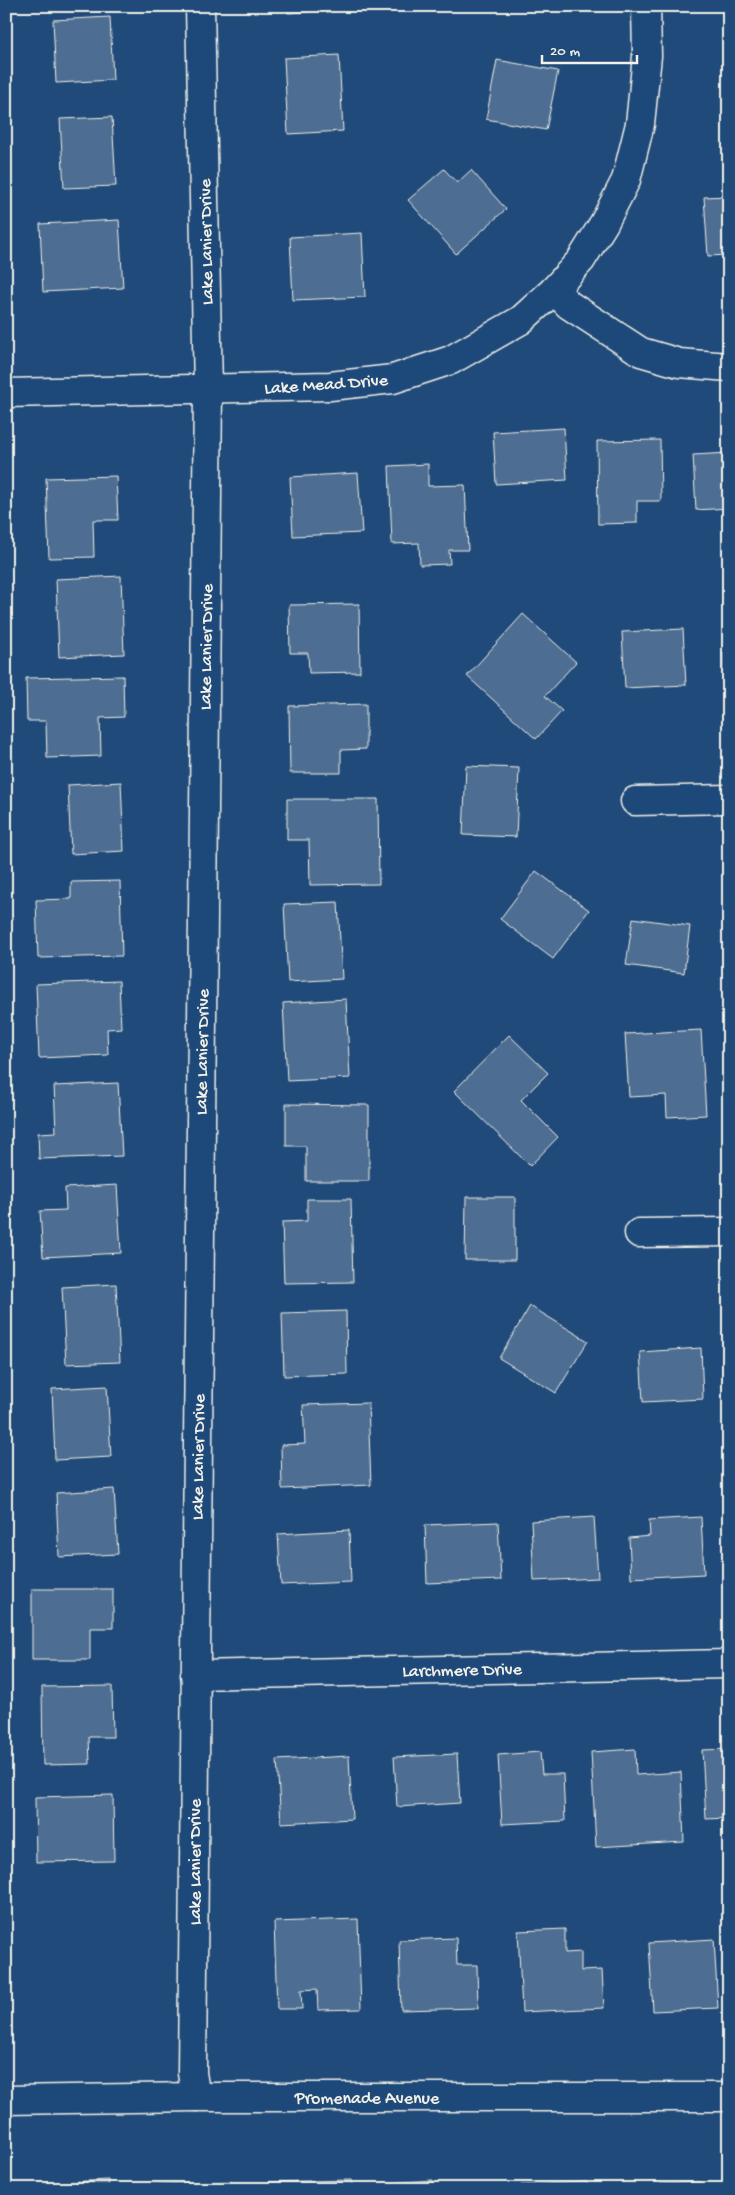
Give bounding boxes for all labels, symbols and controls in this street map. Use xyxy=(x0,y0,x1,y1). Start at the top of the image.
scale bar xyxy=(542,32,638,64)
text: 20 m xyxy=(550,43,580,61)
street label: Lake Lanier Drive xyxy=(196,178,219,305)
street label: Lake Mead Drive xyxy=(264,371,389,400)
street label: Lake Lanier Drive xyxy=(196,583,219,710)
street label: Lake Lanier Drive xyxy=(192,988,215,1115)
street label: Lake Lanier Drive xyxy=(188,1393,211,1520)
street label: Larchmere Drive xyxy=(402,1660,523,1683)
street label: Lake Lanier Drive xyxy=(186,1798,207,1925)
street label: Promenade Avenue xyxy=(294,2089,440,2110)

